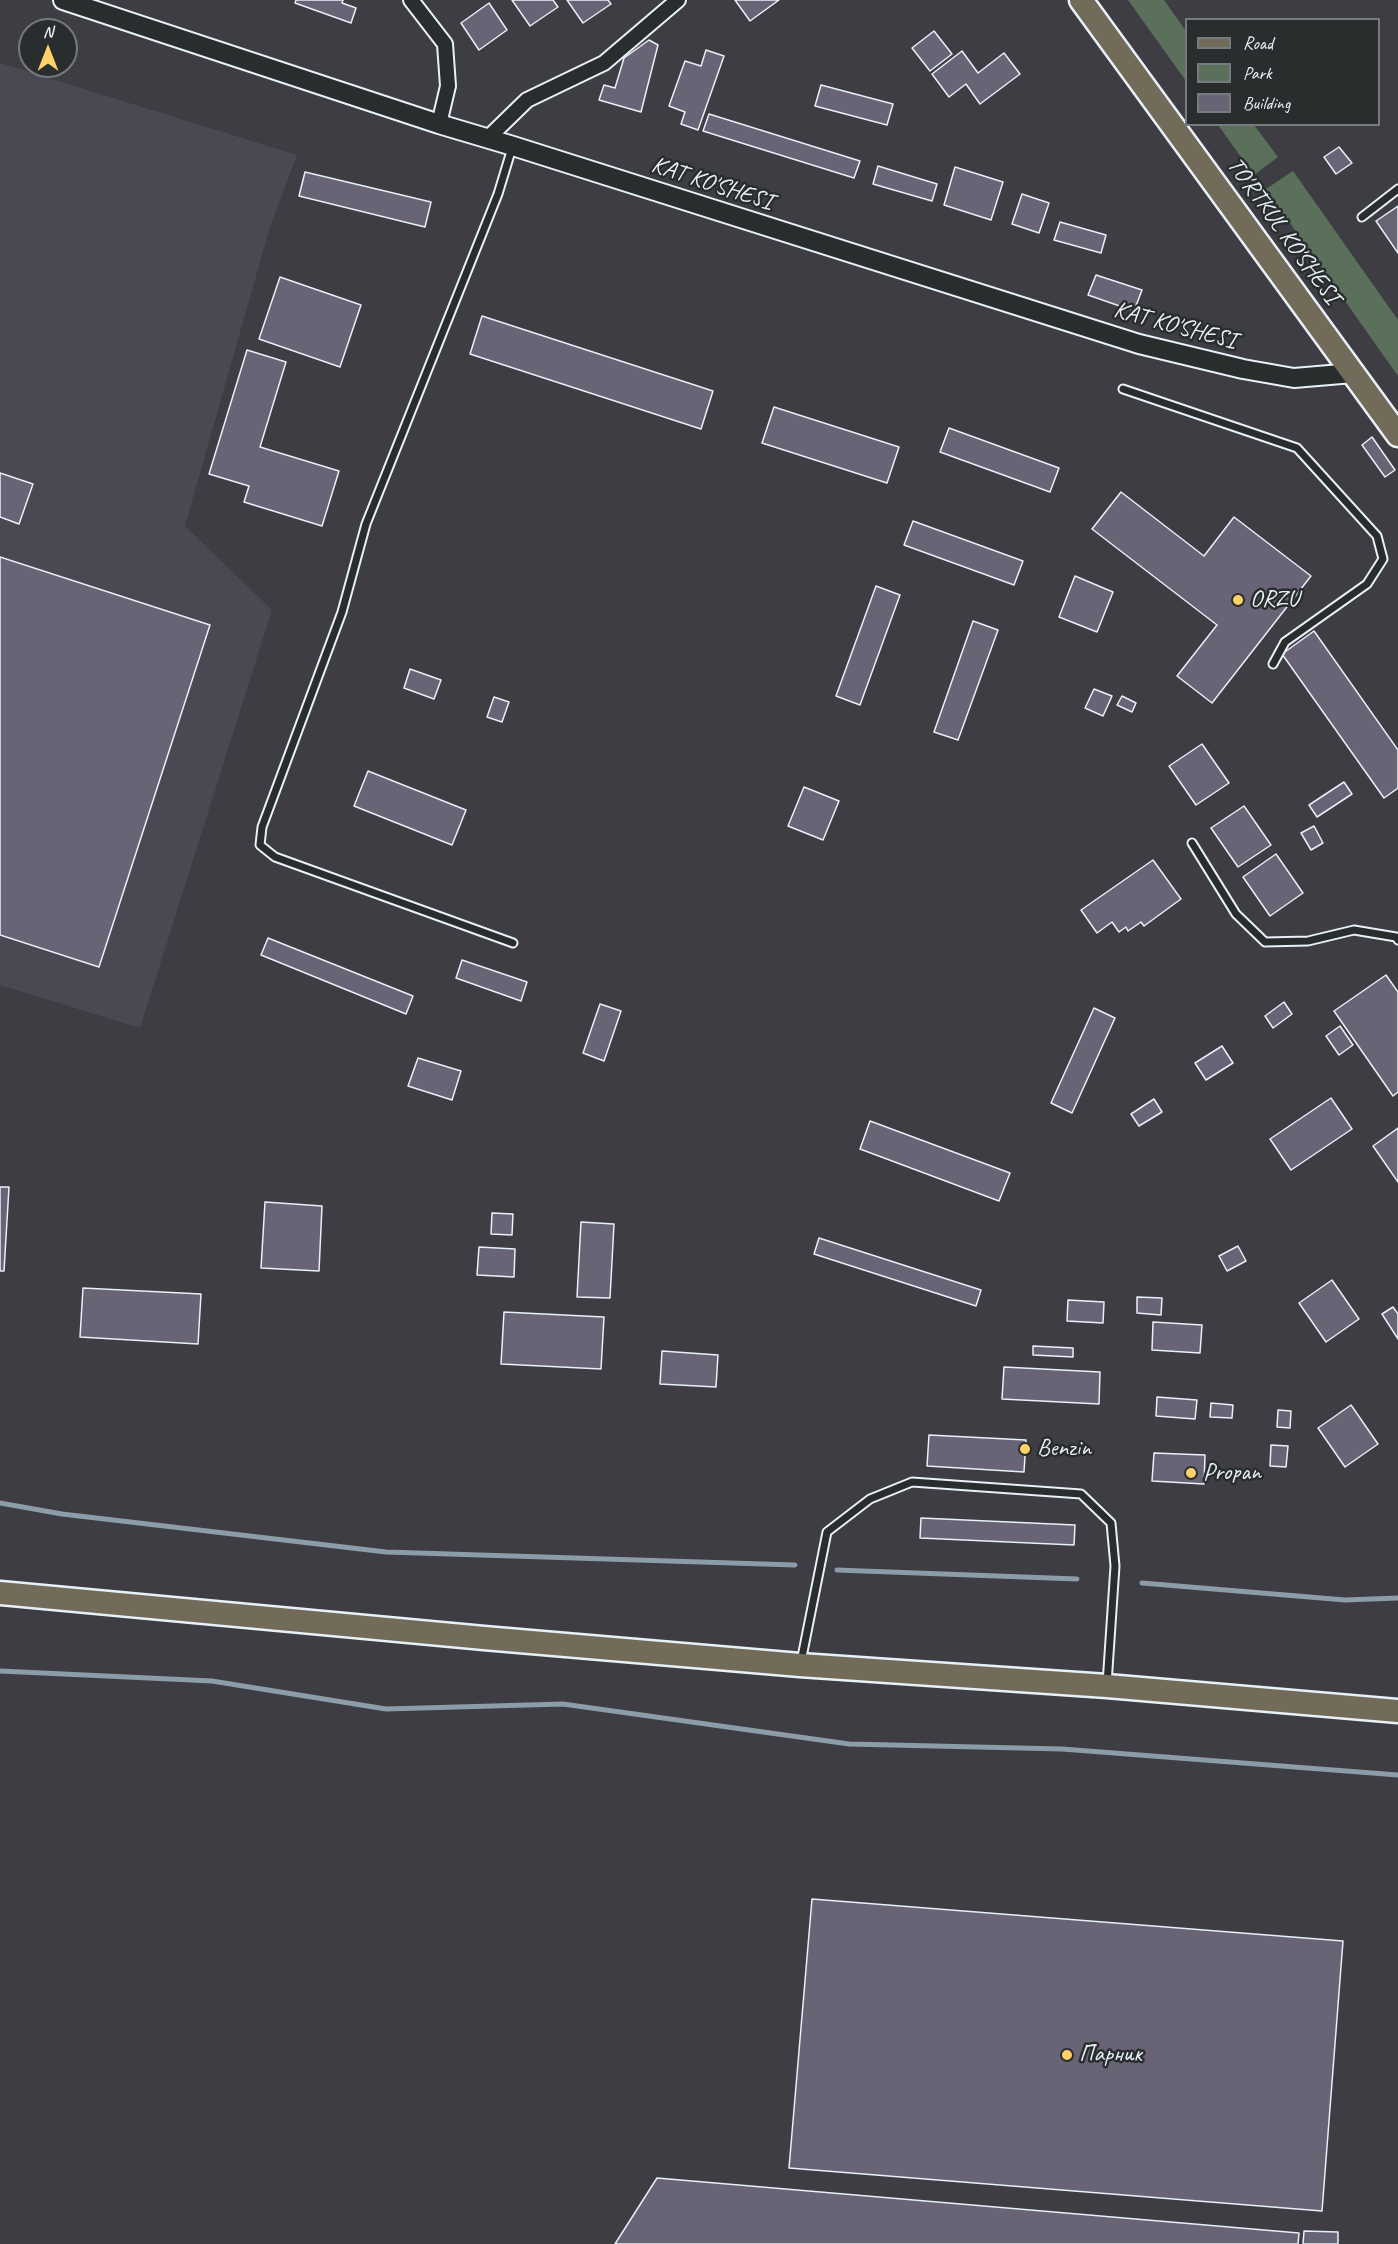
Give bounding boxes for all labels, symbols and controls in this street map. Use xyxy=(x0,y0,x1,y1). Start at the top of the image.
north arrow xyxy=(18,18,78,78)
legend xyxy=(1185,18,1380,126)
text: N xyxy=(43,22,53,42)
text: Road xyxy=(1243,32,1273,54)
text: Park xyxy=(1243,62,1272,84)
text: Building xyxy=(1243,92,1290,114)
street label: KAT KO'SHESI xyxy=(648,151,776,217)
street label: TO'RTKUL KO'SHESI xyxy=(1220,152,1346,310)
street label: KAT KO'SHESI xyxy=(1111,296,1239,356)
place label: ORZU xyxy=(1250,586,1299,614)
marker: ORZU xyxy=(1231,593,1245,607)
place label: Benzin xyxy=(1037,1435,1091,1463)
marker: Benzin xyxy=(1018,1442,1032,1456)
place label: Propan xyxy=(1203,1459,1261,1487)
marker: Propan xyxy=(1184,1466,1198,1480)
place label: Парник xyxy=(1079,2041,1142,2069)
marker: Парник xyxy=(1060,2048,1074,2062)

